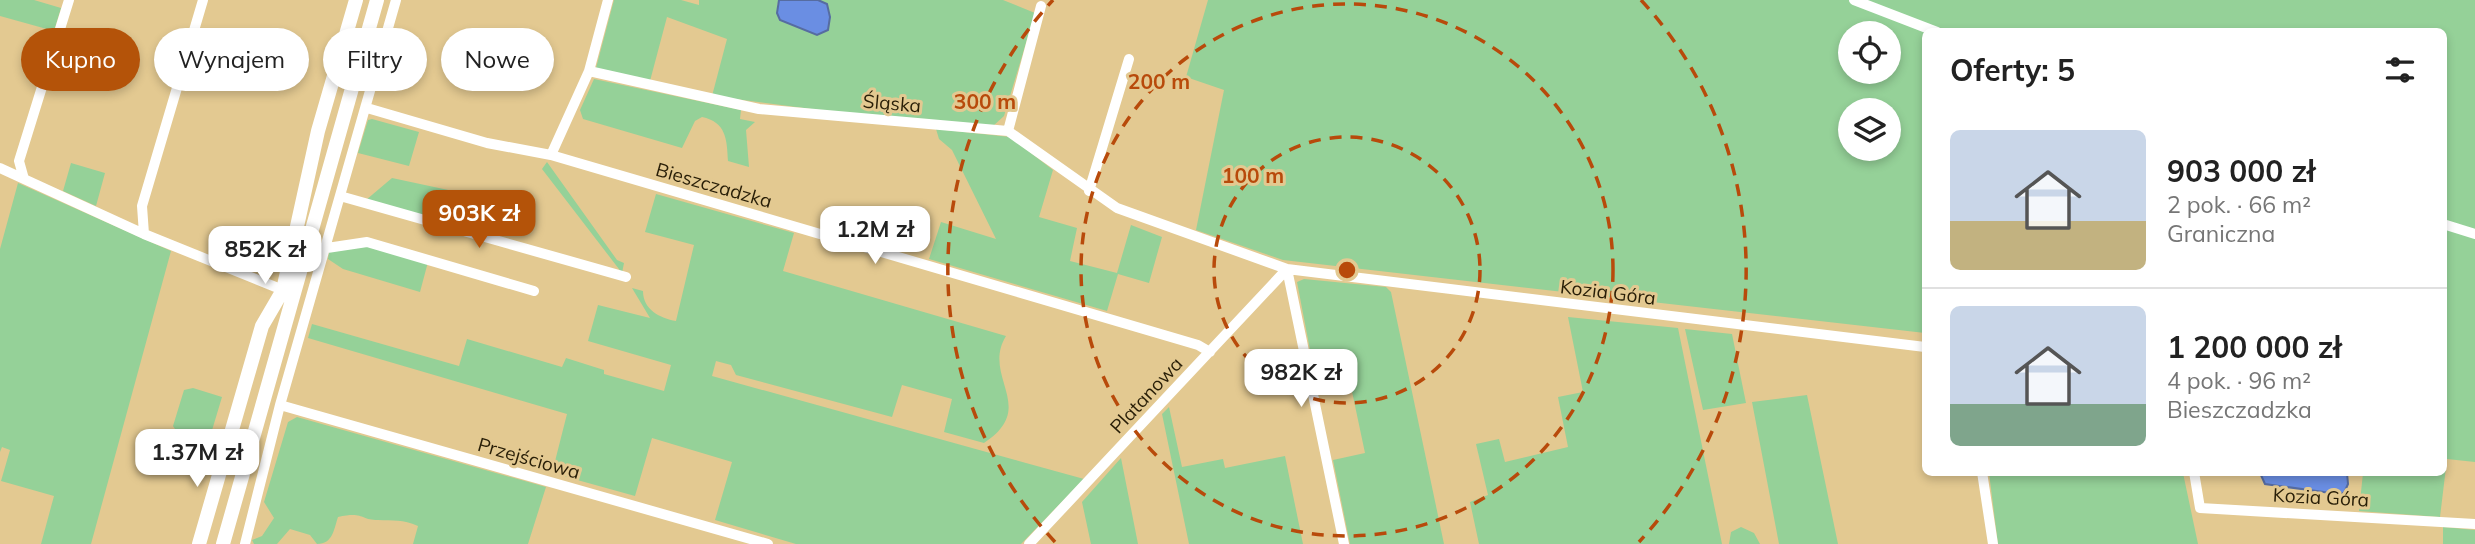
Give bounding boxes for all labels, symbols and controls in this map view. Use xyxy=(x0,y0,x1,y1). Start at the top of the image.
map controls xyxy=(1838,21,1901,161)
button: locate xyxy=(1838,21,1901,84)
chip: Kupno xyxy=(21,28,140,91)
chip: Wynajem xyxy=(154,28,309,91)
chip: Filtry xyxy=(323,28,427,91)
chip: Nowe xyxy=(441,28,554,91)
text: Oferty: 5 xyxy=(1950,51,2075,89)
icon: filters xyxy=(2381,51,2419,89)
text: 200 m xyxy=(1128,68,1190,94)
text: 300 m xyxy=(954,88,1016,114)
street label: Śląska xyxy=(862,89,922,117)
button: layers xyxy=(1838,98,1901,161)
text: 903 000 zł xyxy=(2167,152,2315,190)
street label: Bieszczadzka xyxy=(653,157,775,213)
icon: home xyxy=(2006,158,2090,242)
text: 100 m xyxy=(1222,162,1284,188)
pin: 903K zł xyxy=(414,190,544,250)
text: 2 pok. · 66 m² xyxy=(2167,190,2311,219)
text: 903K zł xyxy=(438,198,520,227)
pin: 1.2M zł xyxy=(810,206,940,266)
text: 1.2M zł xyxy=(836,214,914,243)
text: Graniczna xyxy=(2167,219,2275,248)
pin: 852K zł xyxy=(200,226,330,286)
text: 852K zł xyxy=(224,234,306,263)
centre of rings xyxy=(1335,258,1359,282)
street label: Kozia Góra xyxy=(1559,274,1657,310)
text: 1 200 000 zł xyxy=(2167,328,2341,366)
icon: home xyxy=(2006,334,2090,418)
pin: 982K zł xyxy=(1236,350,1366,409)
street label: Platanowa xyxy=(1105,352,1187,438)
text: 982K zł xyxy=(1260,357,1342,386)
text: 4 pok. · 96 m² xyxy=(2167,366,2311,395)
text: Bieszczadzka xyxy=(2167,395,2312,424)
pin: 1.37M zł xyxy=(125,430,269,489)
street label: Przejściowa xyxy=(475,432,583,484)
text: 1.37M zł xyxy=(151,437,243,466)
street label: Kozia Góra xyxy=(2272,482,2370,512)

